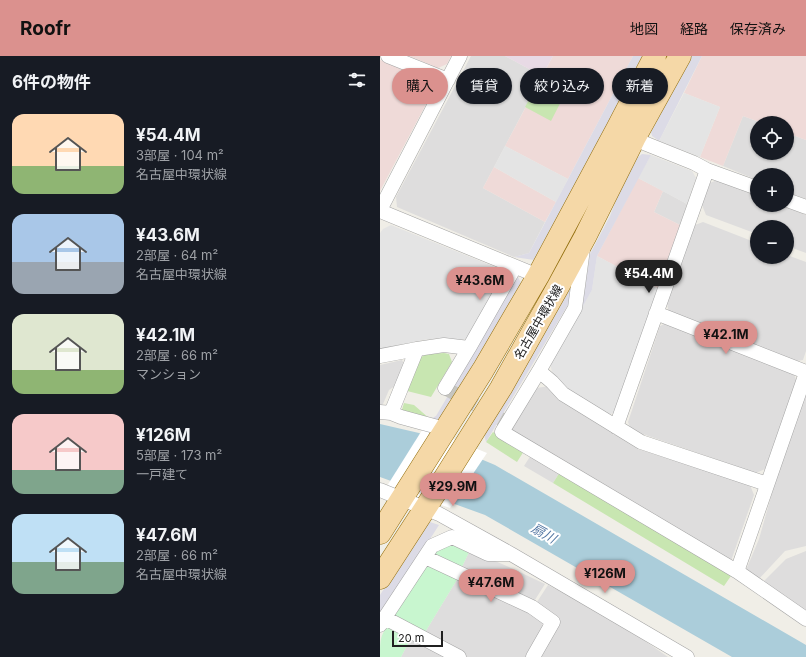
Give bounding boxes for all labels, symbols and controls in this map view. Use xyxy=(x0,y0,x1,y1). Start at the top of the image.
text: Roofr xyxy=(20,17,71,40)
text: 地図 xyxy=(630,20,658,37)
text: 経路 xyxy=(680,20,708,37)
text: 保存済み xyxy=(730,20,786,37)
chip: 購入 xyxy=(392,68,448,104)
chip: 賃貸 xyxy=(456,68,512,104)
chip: 絞り込み xyxy=(520,68,604,104)
chip: 新着 xyxy=(612,68,668,104)
icon: filters xyxy=(346,69,368,91)
text: 6件の物件 xyxy=(12,72,91,92)
map controls xyxy=(750,116,794,264)
button: locate xyxy=(750,116,794,160)
text: ¥54.4M xyxy=(136,125,201,145)
icon: home xyxy=(44,130,92,178)
text: 3部屋 · 104 m² xyxy=(136,147,224,163)
text: 名古屋中環状線 xyxy=(136,166,227,182)
button: + xyxy=(750,168,794,212)
button: − xyxy=(750,220,794,264)
text: ¥43.6M xyxy=(136,225,200,245)
icon: home xyxy=(44,230,92,278)
text: 2部屋 · 64 m² xyxy=(136,247,218,263)
pin: ¥54.4M xyxy=(616,260,682,294)
text: ¥54.4M xyxy=(624,265,674,281)
text: 名古屋中環状線 xyxy=(136,266,227,282)
pin: ¥43.6M xyxy=(447,267,513,301)
text: ¥43.6M xyxy=(456,272,504,288)
street label: 名古屋中環状線 xyxy=(511,282,565,362)
pin: ¥42.1M xyxy=(693,321,759,355)
text: ¥42.1M xyxy=(136,325,195,345)
text: ¥42.1M xyxy=(703,326,749,342)
icon: home xyxy=(44,330,92,378)
text: 2部屋 · 66 m² xyxy=(136,347,218,363)
text: マンション xyxy=(136,366,201,382)
text: ¥126M xyxy=(136,425,191,445)
icon: home xyxy=(44,430,92,478)
text: 5部屋 · 173 m² xyxy=(136,447,222,463)
text: 一戸建て xyxy=(136,466,188,482)
pin: ¥29.9M xyxy=(420,473,486,507)
text: ¥29.9M xyxy=(429,478,477,494)
water label: 扇川 xyxy=(529,520,561,547)
text: ¥47.6M xyxy=(136,525,197,545)
icon: home xyxy=(44,530,92,578)
text: 2部屋 · 66 m² xyxy=(136,547,218,563)
pin: ¥126M xyxy=(577,560,633,594)
text: ¥126M xyxy=(584,565,626,581)
text: 名古屋中環状線 xyxy=(136,566,227,582)
pin: ¥47.6M xyxy=(458,569,524,603)
text: ¥47.6M xyxy=(468,574,514,590)
scale bar xyxy=(392,629,443,648)
text: 20 m xyxy=(398,631,424,645)

